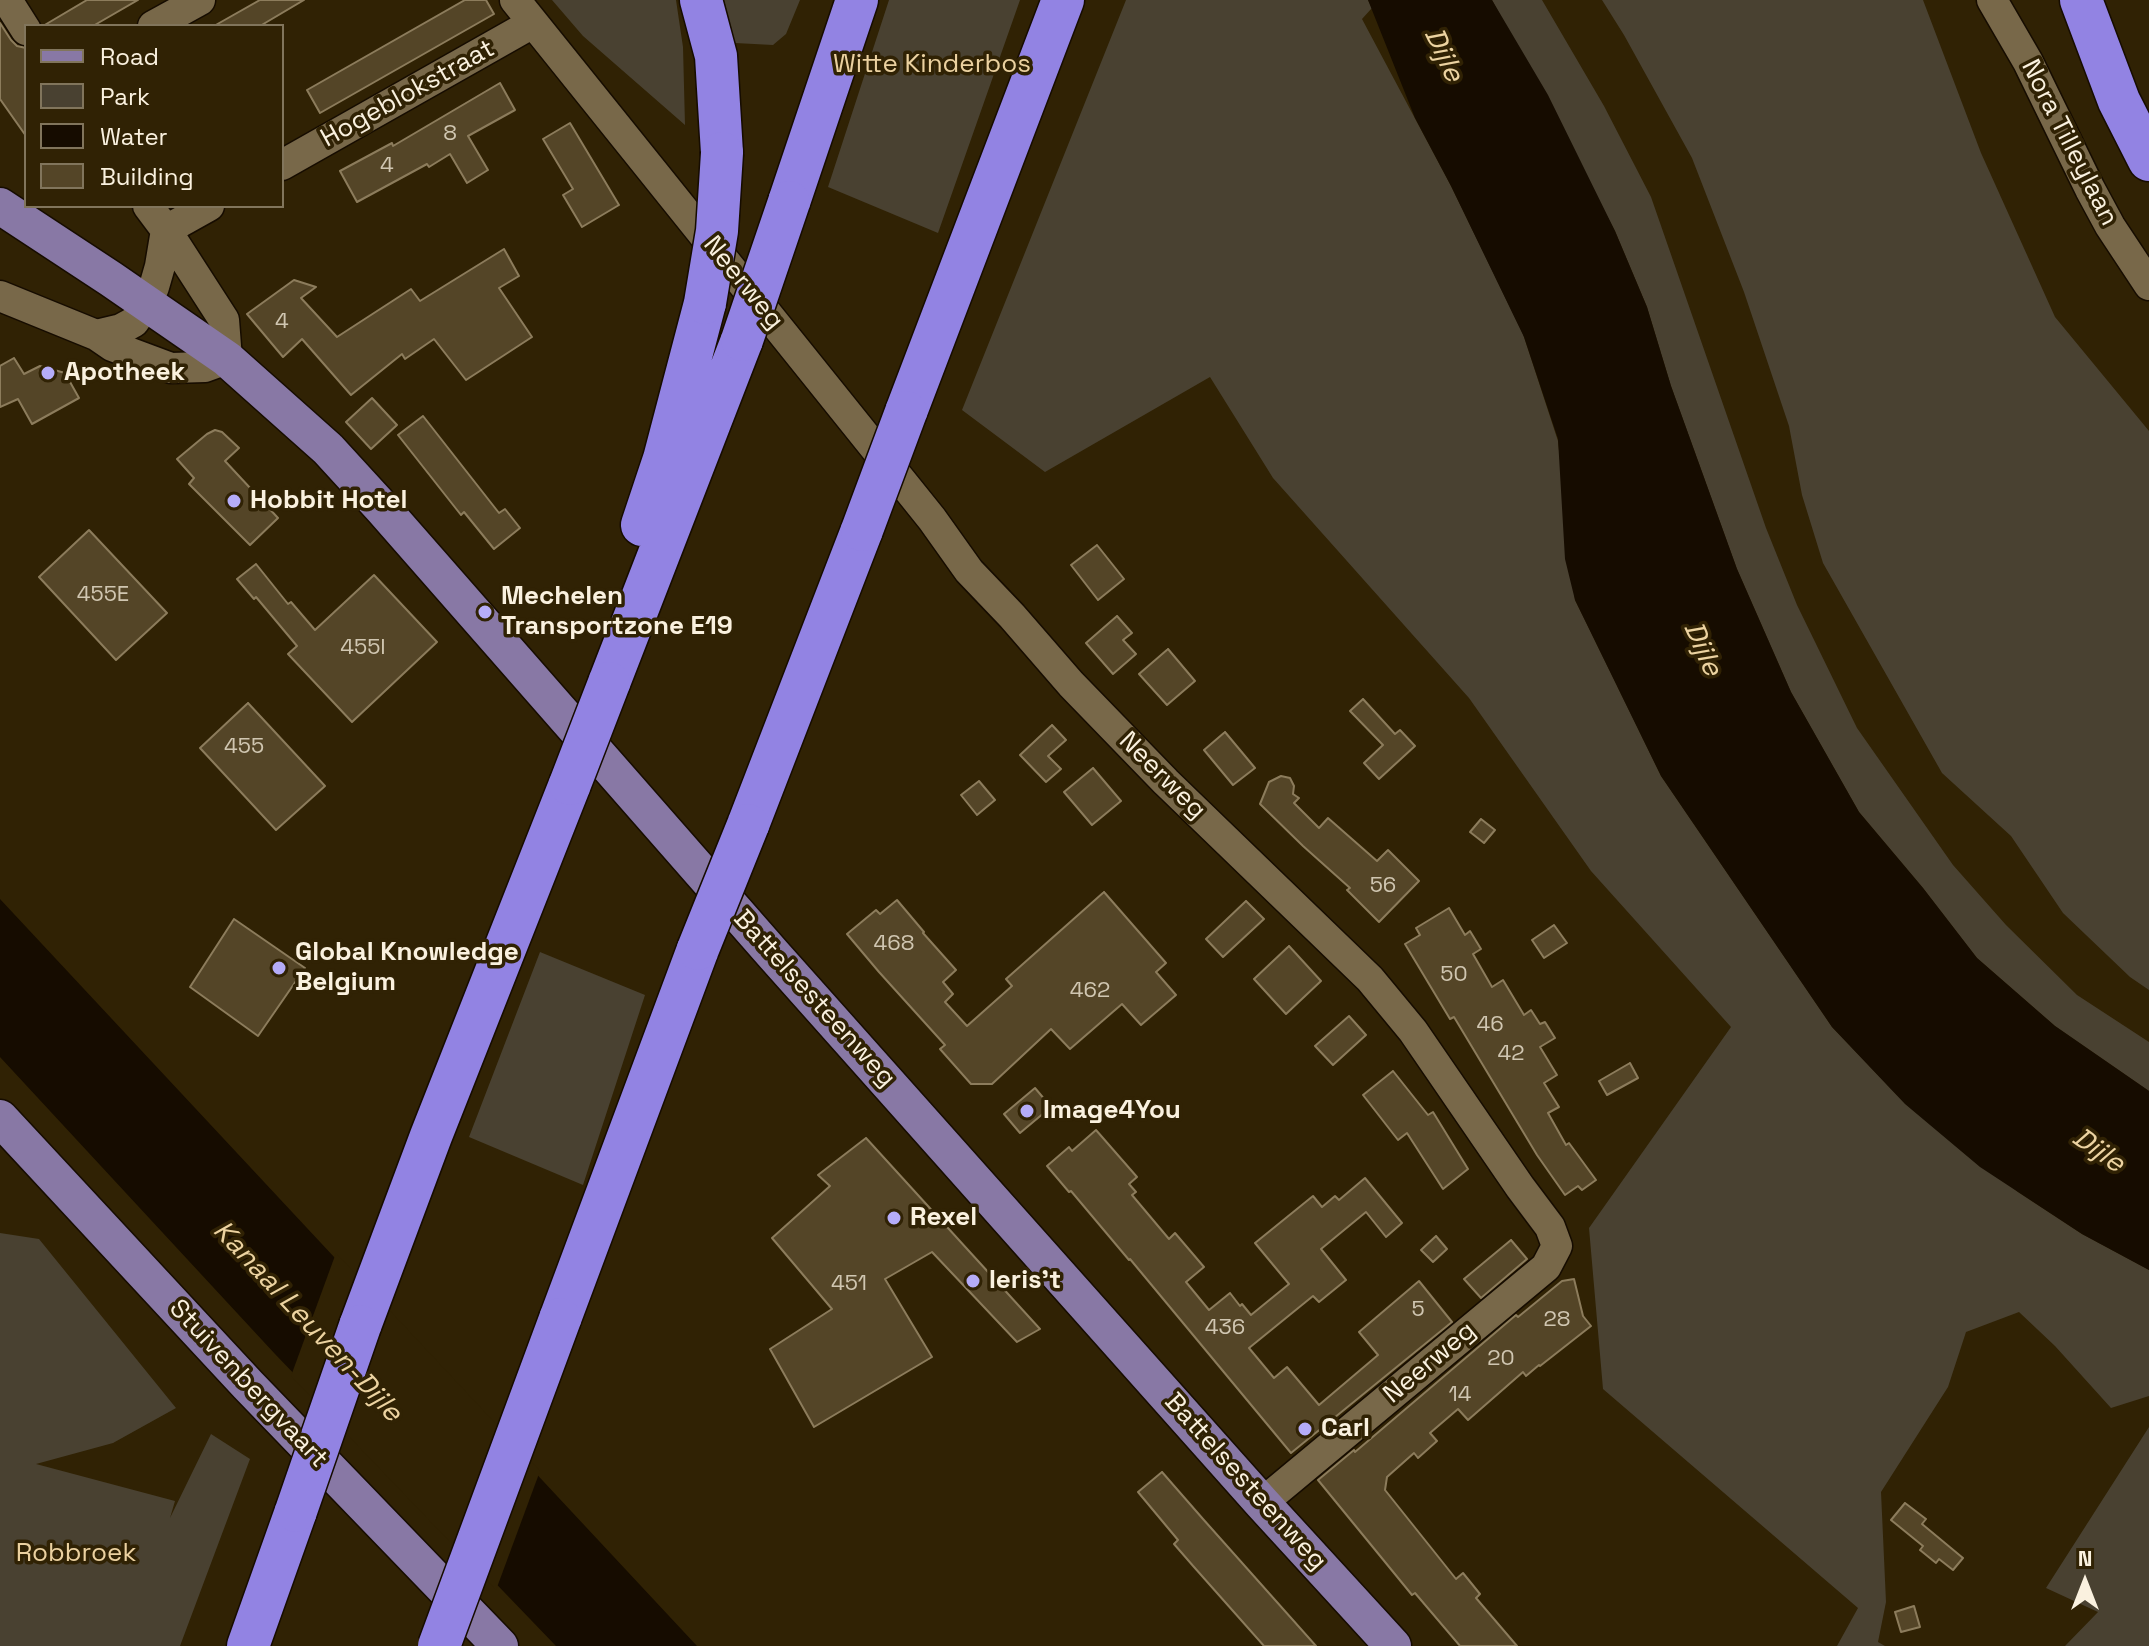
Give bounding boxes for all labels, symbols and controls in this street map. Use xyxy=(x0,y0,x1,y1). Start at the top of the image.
water label: Dijle xyxy=(1416,23,1470,87)
legend xyxy=(24,24,284,208)
street label: Hogeblokstraat xyxy=(316,33,500,155)
text: Road xyxy=(100,41,159,72)
park label: Witte Kinderbos xyxy=(833,49,1031,81)
street label: Nora Tilleylaan xyxy=(2014,55,2124,231)
text: Park xyxy=(100,81,150,112)
text: Water xyxy=(100,121,168,152)
house number: 8 xyxy=(443,121,457,147)
house number: 4 xyxy=(380,153,394,179)
text: Building xyxy=(100,161,194,192)
street label: Neerweg xyxy=(696,230,790,336)
house number: 4 xyxy=(275,309,289,335)
place label: Apotheek xyxy=(64,357,185,389)
marker: Apotheek xyxy=(39,364,57,382)
place label: Hobbit Hotel xyxy=(250,485,407,517)
marker: Hobbit Hotel xyxy=(225,492,243,510)
place label: Mechelen Transportzone E19 xyxy=(501,581,733,642)
house number: 455E xyxy=(77,582,129,608)
marker: Mechelen Transportzone E19 xyxy=(476,603,494,621)
water label: Dijle xyxy=(1675,617,1729,681)
house number: 455I xyxy=(340,635,386,661)
street label: Neerweg xyxy=(1112,726,1212,826)
house number: 455 xyxy=(224,734,264,760)
house number: 56 xyxy=(1370,873,1396,899)
street label: Battelsesteenweg xyxy=(726,904,902,1094)
house number: 468 xyxy=(874,931,914,957)
place label: Global Knowledge Belgium xyxy=(295,937,519,998)
marker: Global Knowledge Belgium xyxy=(270,959,288,977)
house number: 50 xyxy=(1440,962,1468,988)
house number: 462 xyxy=(1070,978,1110,1004)
house number: 46 xyxy=(1476,1012,1504,1038)
house number: 42 xyxy=(1497,1041,1525,1067)
place label: Image4You xyxy=(1043,1095,1181,1127)
marker: Image4You xyxy=(1018,1102,1036,1120)
water label: Dijle xyxy=(2066,1121,2130,1181)
place label: Rexel xyxy=(910,1202,977,1234)
marker: Rexel xyxy=(885,1209,903,1227)
water label: Kanaal Leuven-Dijle xyxy=(205,1215,409,1429)
place label: Ieris't xyxy=(989,1265,1061,1297)
house number: 451 xyxy=(831,1271,867,1297)
marker: Ieris't xyxy=(964,1272,982,1290)
street label: Stuivenbergvaart xyxy=(162,1293,334,1475)
house number: 5 xyxy=(1411,1297,1425,1323)
house number: 28 xyxy=(1544,1307,1570,1333)
house number: 436 xyxy=(1205,1315,1245,1341)
street label: Neerweg xyxy=(1378,1316,1482,1410)
house number: 20 xyxy=(1487,1346,1515,1372)
house number: 14 xyxy=(1449,1382,1471,1408)
street label: Battelsesteenweg xyxy=(1157,1387,1333,1577)
place label: Carl xyxy=(1321,1413,1370,1445)
marker: Carl xyxy=(1296,1420,1314,1438)
park label: Robbroek xyxy=(16,1538,136,1570)
north arrow xyxy=(2045,1542,2125,1622)
text: N xyxy=(2078,1544,2092,1572)

